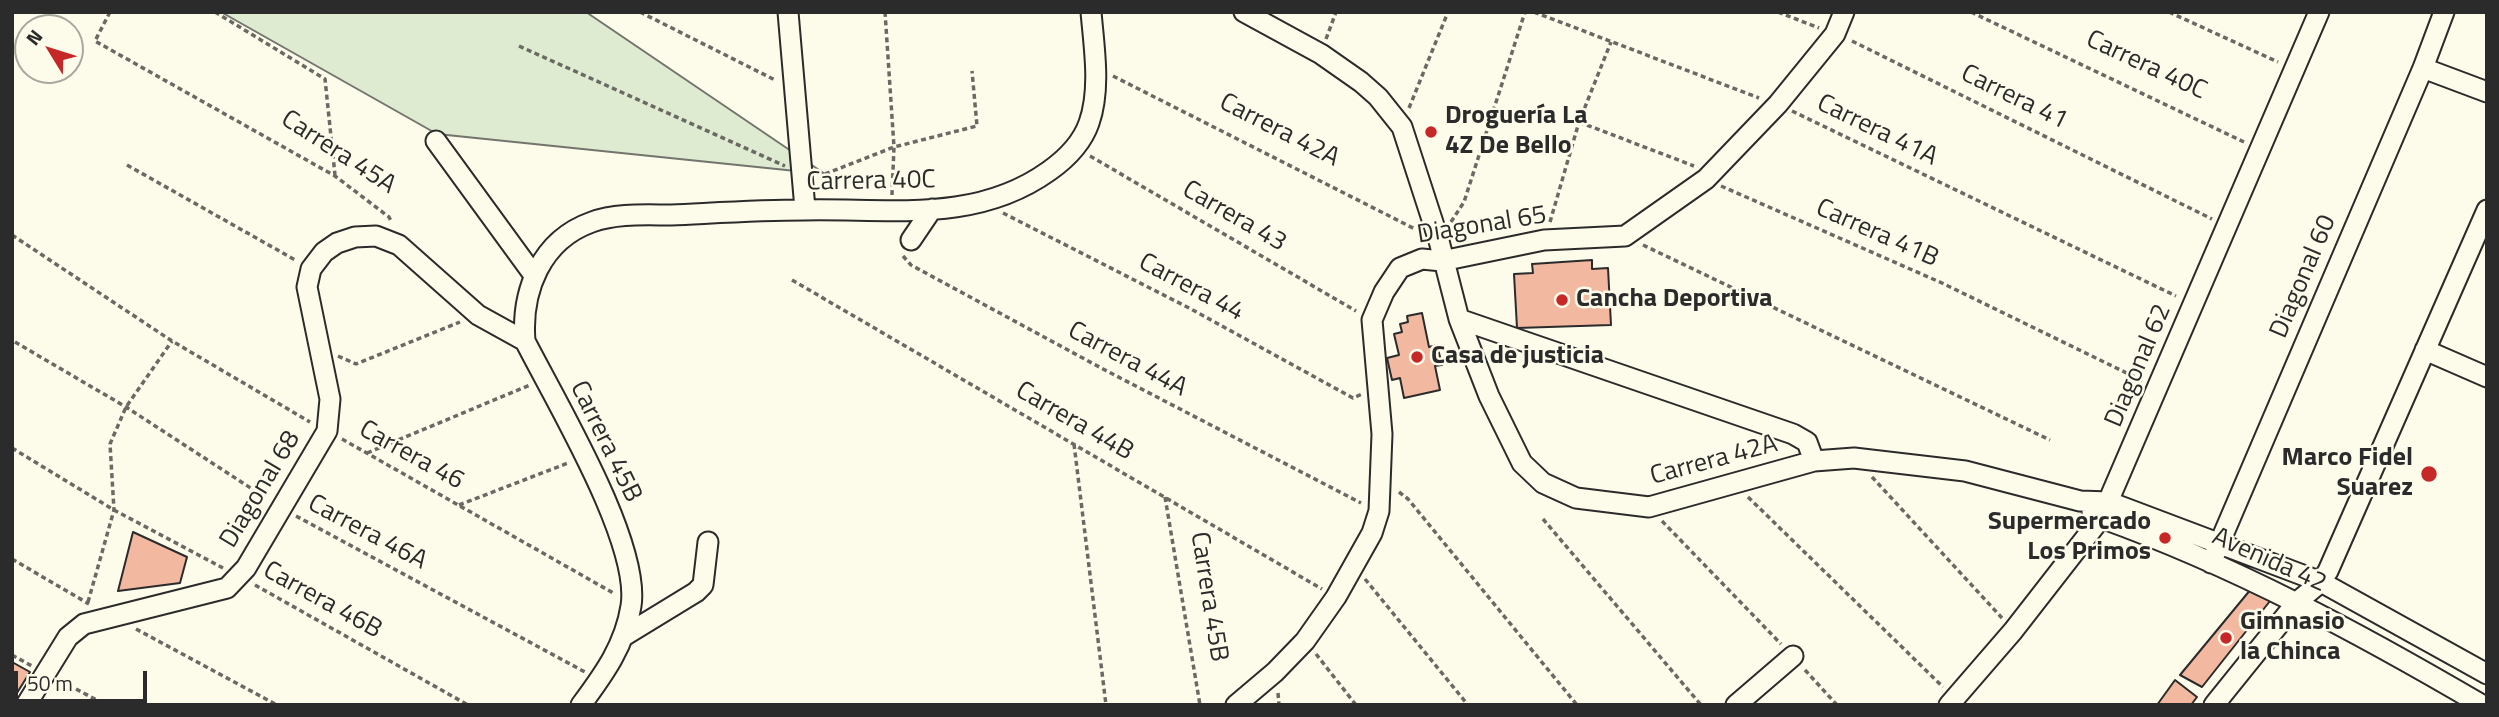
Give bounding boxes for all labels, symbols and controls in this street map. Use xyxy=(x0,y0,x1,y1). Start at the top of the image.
north arrow xyxy=(14,14,84,84)
text: N xyxy=(18,23,49,51)
street label: Carrera 40C xyxy=(2081,25,2211,107)
street label: Carrera 41 xyxy=(1956,59,2072,137)
street label: Carrera 42A xyxy=(1214,88,1344,174)
street label: Carrera 41A xyxy=(1812,88,1942,174)
place label: Droguería La 4Z De Bello xyxy=(1445,101,1588,162)
street label: Carrera 45A xyxy=(275,104,401,202)
marker: Droguería La 4Z De Bello xyxy=(1423,124,1439,140)
street label: Carrera 40C xyxy=(806,165,936,199)
street label: Carrera 43 xyxy=(1176,175,1292,259)
street label: Carrera 41B xyxy=(1811,193,1943,275)
street label: Diagonal 65 xyxy=(1415,200,1549,252)
street label: Diagonal 60 xyxy=(2264,211,2344,343)
street label: Carrera 44 xyxy=(1133,247,1249,329)
place label: Cancha Deportiva xyxy=(1576,284,1773,316)
marker: Cancha Deportiva xyxy=(1554,292,1570,308)
street label: Diagonal 62 xyxy=(2099,300,2179,432)
street label: Carrera 44A xyxy=(1062,316,1192,404)
place label: Casa de justicia xyxy=(1431,341,1604,373)
marker: Casa de justicia xyxy=(1409,349,1425,365)
street label: Carrera 45B xyxy=(562,376,648,508)
street label: Carrera 44B xyxy=(1010,376,1138,468)
street label: Carrera 46 xyxy=(353,415,469,497)
street label: Diagonal 68 xyxy=(214,426,308,554)
street label: Carrera 42A xyxy=(1647,429,1781,493)
place label: Marco Fidel Suarez xyxy=(2282,443,2413,504)
marker: Marco Fidel Suarez xyxy=(2419,464,2439,484)
street label: Carrera 46A xyxy=(302,489,432,577)
place label: Supermercado Los Primos xyxy=(1988,507,2151,568)
street label: Avenida 42 xyxy=(2207,522,2331,600)
street label: Carrera 45B xyxy=(1182,530,1234,664)
marker: Supermercado Los Primos xyxy=(2157,530,2173,546)
street label: Carrera 46B xyxy=(257,556,387,646)
place label: Gimnasio la Chinca xyxy=(2240,607,2345,668)
marker: Gimnasio la Chinca xyxy=(2218,630,2234,646)
scale bar xyxy=(18,658,150,702)
text: 50 m xyxy=(27,667,73,699)

